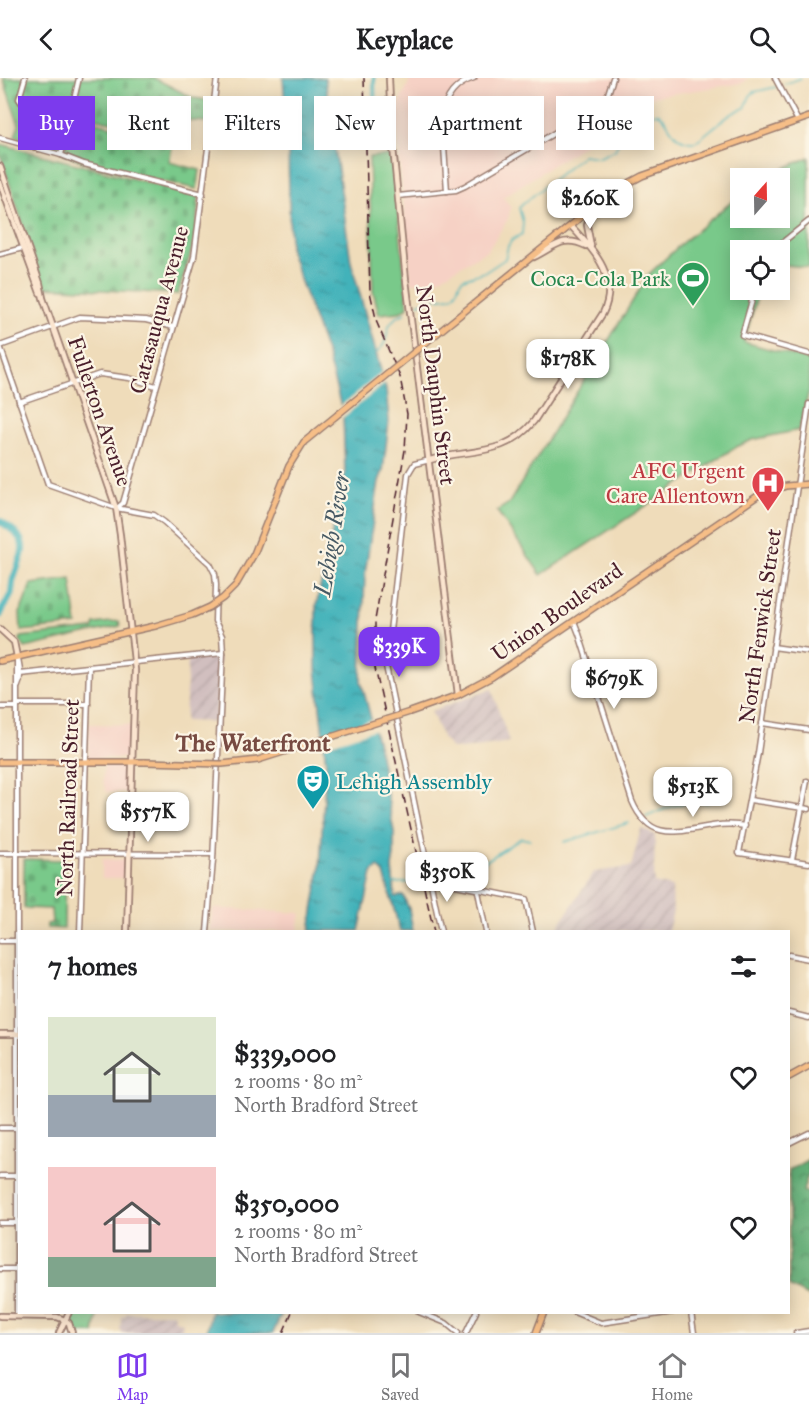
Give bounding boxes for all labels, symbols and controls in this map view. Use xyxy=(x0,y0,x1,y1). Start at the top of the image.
icon: back xyxy=(30,23,63,56)
text: Keyplace xyxy=(356,23,453,56)
icon: search xyxy=(746,23,779,56)
chip: Buy xyxy=(18,96,95,150)
chip: Rent xyxy=(107,96,191,150)
chip: Filters xyxy=(203,96,302,150)
chip: New xyxy=(314,96,396,150)
chip: Apartment xyxy=(408,96,544,150)
chip: House xyxy=(556,96,654,150)
north arrow xyxy=(730,168,790,228)
map controls xyxy=(730,168,790,300)
pin: $260K xyxy=(548,179,632,230)
text: $260K xyxy=(561,186,619,210)
street label: Catasauqua Avenue xyxy=(124,223,194,397)
button: locate xyxy=(730,240,790,300)
sports icon: Coca-Cola Park xyxy=(675,260,711,307)
place label: Coca-Cola Park xyxy=(530,265,671,292)
street label: North Dauphin Street xyxy=(410,283,462,487)
street label: Fullerton Avenue xyxy=(62,332,138,490)
pin: $178K xyxy=(526,339,610,390)
text: $178K xyxy=(540,346,596,370)
place label: AFC Urgent Care Allentown xyxy=(606,457,745,509)
hospital icon: AFC Urgent Care Allentown xyxy=(750,465,786,512)
water label: Lehigh River xyxy=(307,468,357,599)
street label: North Fenwick Street xyxy=(733,527,787,725)
street label: Union Boulevard xyxy=(486,557,628,667)
pin: $339K xyxy=(357,627,441,678)
text: $339K xyxy=(373,634,425,658)
pin: $679K xyxy=(572,659,656,710)
text: $679K xyxy=(585,666,643,690)
street label: North Railroad Street xyxy=(51,698,85,898)
district label: The Waterfront xyxy=(175,728,331,758)
theatre icon: Lehigh Assembly xyxy=(295,763,331,810)
pin: $513K xyxy=(651,767,735,818)
place label: Lehigh Assembly xyxy=(336,768,492,795)
text: $513K xyxy=(667,774,719,798)
pin: $557K xyxy=(106,792,190,843)
text: $557K xyxy=(120,799,176,823)
pin: $350K xyxy=(405,852,489,903)
text: $350K xyxy=(419,859,475,883)
text: 7 homes xyxy=(48,950,137,982)
icon: filters xyxy=(727,950,760,983)
text: $339,000 xyxy=(234,1037,336,1069)
icon: home xyxy=(96,1041,168,1113)
icon: heart xyxy=(727,1061,760,1094)
text: 2 rooms · 80 m² xyxy=(234,1069,362,1093)
text: North Bradford Street xyxy=(234,1093,418,1117)
text: $350,000 xyxy=(234,1187,339,1219)
icon: home xyxy=(96,1191,168,1263)
icon: heart xyxy=(727,1211,760,1244)
text: 2 rooms · 80 m² xyxy=(234,1219,362,1243)
text: North Bradford Street xyxy=(234,1243,418,1267)
tab: Map xyxy=(116,1349,149,1404)
tab: Saved xyxy=(381,1349,419,1404)
tab: Home xyxy=(651,1349,693,1404)

